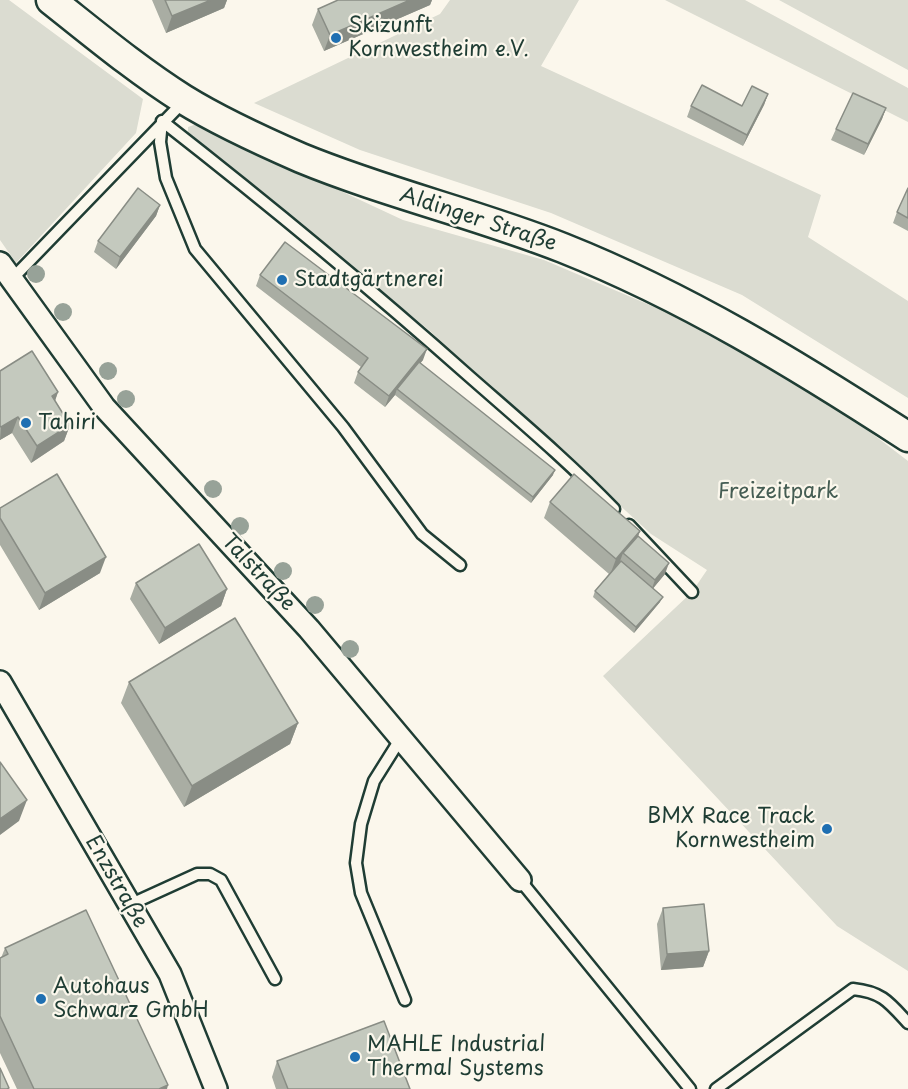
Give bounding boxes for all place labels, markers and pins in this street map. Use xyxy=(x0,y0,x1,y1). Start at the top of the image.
place label: Skizunft Kornwestheim e.V. xyxy=(348,13,529,63)
marker: Skizunft Kornwestheim e.V. xyxy=(329,31,343,45)
place label: Stadtgärtnerei xyxy=(294,267,444,293)
marker: Stadtgärtnerei xyxy=(275,273,289,287)
place label: Tahiri xyxy=(38,410,96,436)
marker: Tahiri xyxy=(19,416,33,430)
place label: BMX Race Track Kornwestheim xyxy=(647,804,815,854)
marker: BMX Race Track Kornwestheim xyxy=(820,822,834,836)
place label: Autohaus Schwarz GmbH xyxy=(53,974,209,1024)
marker: Autohaus Schwarz GmbH xyxy=(34,992,48,1006)
place label: MAHLE Industrial Thermal Systems xyxy=(367,1032,545,1082)
marker: MAHLE Industrial Thermal Systems xyxy=(348,1050,362,1064)

